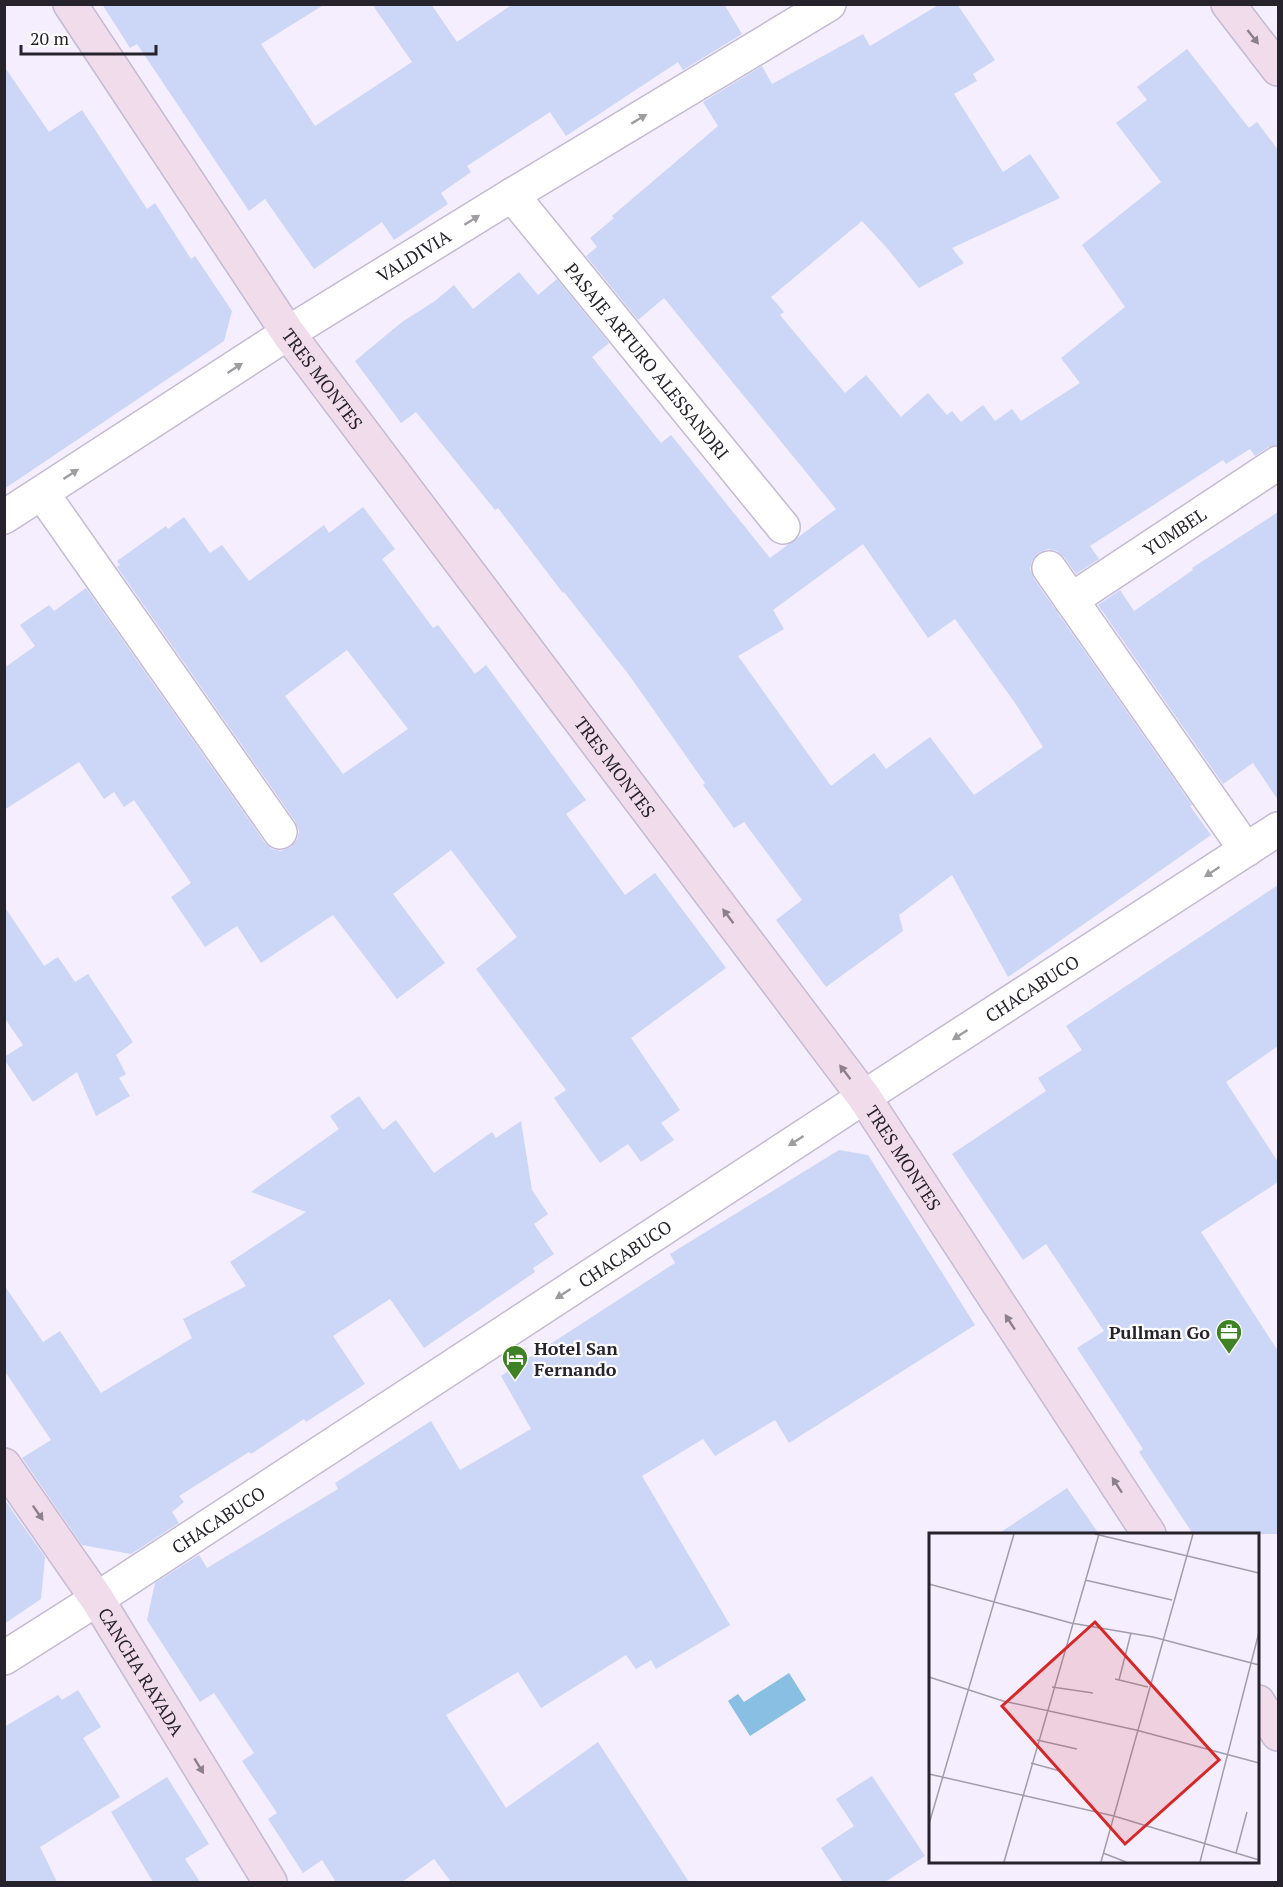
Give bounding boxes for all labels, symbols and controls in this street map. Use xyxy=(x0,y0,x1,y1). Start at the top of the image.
scale bar xyxy=(21,18,156,56)
text: 20 m xyxy=(30,26,70,50)
one-way arrow xyxy=(1247,29,1259,44)
one-way arrow xyxy=(631,114,648,124)
one-way arrow xyxy=(464,215,480,226)
street label: VALDIVIA xyxy=(372,223,456,287)
street label: PASAJE ARTURO ALESSANDRI xyxy=(560,258,735,464)
street label: TRES MONTES xyxy=(277,323,368,434)
one-way arrow xyxy=(227,363,243,374)
one-way arrow xyxy=(63,468,80,479)
street label: YUMBEL xyxy=(1138,502,1211,561)
street label: TRES MONTES xyxy=(569,711,661,822)
one-way arrow xyxy=(1204,867,1220,878)
one-way arrow xyxy=(721,908,734,924)
street label: CHACABUCO xyxy=(981,949,1084,1027)
one-way arrow xyxy=(952,1029,968,1040)
one-way arrow xyxy=(839,1064,851,1080)
street label: TRES MONTES xyxy=(861,1101,947,1215)
one-way arrow xyxy=(788,1136,805,1147)
street label: CHACABUCO xyxy=(573,1214,676,1293)
one-way arrow xyxy=(555,1289,571,1300)
one-way arrow xyxy=(1005,1314,1016,1330)
office icon: Pullman Go xyxy=(1214,1317,1244,1355)
place label: Pullman Go xyxy=(1109,1320,1210,1344)
place label: Hotel San Fernando xyxy=(534,1336,618,1381)
hotel icon: Hotel San Fernando xyxy=(500,1343,530,1381)
one-way arrow xyxy=(1111,1477,1122,1494)
street label: CHACABUCO xyxy=(167,1480,270,1559)
one-way arrow xyxy=(32,1505,44,1521)
inset map xyxy=(929,1533,1259,1863)
street label: CANCHA RAYADA xyxy=(93,1603,190,1741)
one-way arrow xyxy=(194,1758,205,1774)

